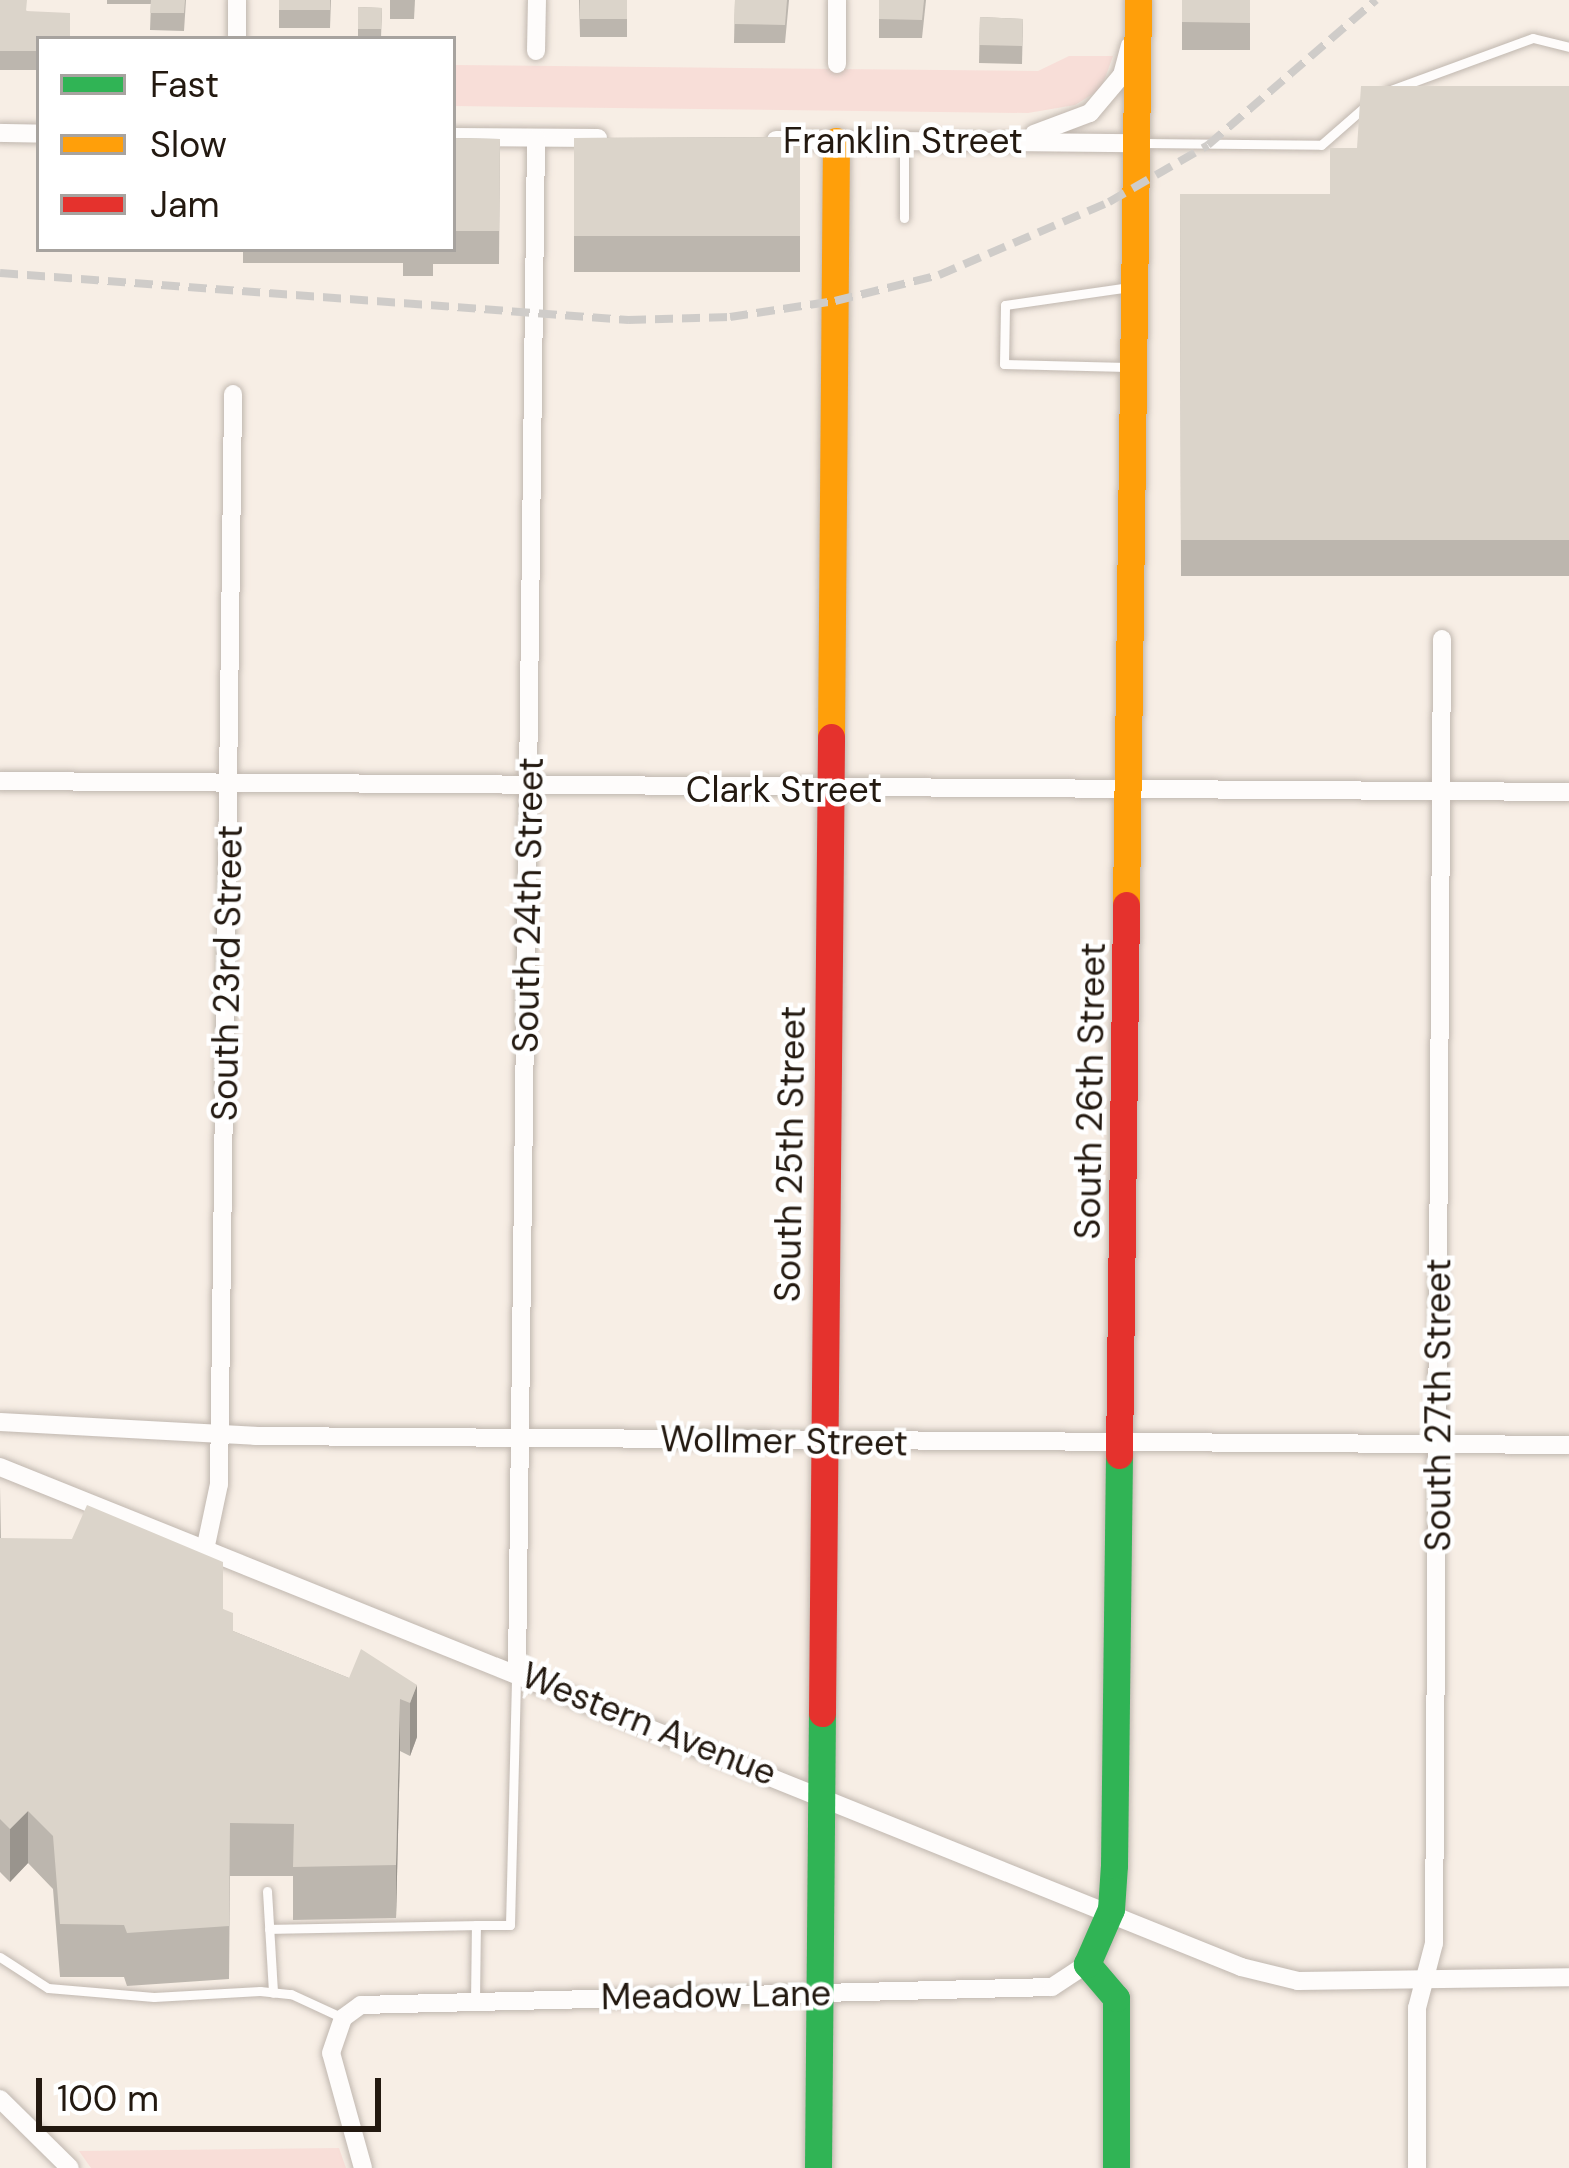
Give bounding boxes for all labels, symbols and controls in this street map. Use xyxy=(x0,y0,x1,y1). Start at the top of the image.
legend xyxy=(36,36,456,252)
text: Fast xyxy=(150,61,219,108)
street label: Franklin Street xyxy=(783,119,1023,163)
text: Slow xyxy=(150,121,227,168)
text: Jam xyxy=(150,181,220,228)
street label: South 24th Street xyxy=(504,757,552,1053)
street label: Clark Street xyxy=(686,768,882,812)
street label: South 23rd Street xyxy=(203,825,251,1121)
street label: South 26th Street xyxy=(1066,942,1114,1240)
street label: South 25th Street xyxy=(766,1005,814,1303)
street label: South 27th Street xyxy=(1416,1258,1460,1552)
street label: Wollmer Street xyxy=(660,1417,908,1465)
street label: Western Avenue xyxy=(515,1653,783,1795)
street label: Meadow Lane xyxy=(601,1971,831,2019)
scale bar xyxy=(42,2054,387,2128)
text: 100 m xyxy=(57,2075,159,2122)

